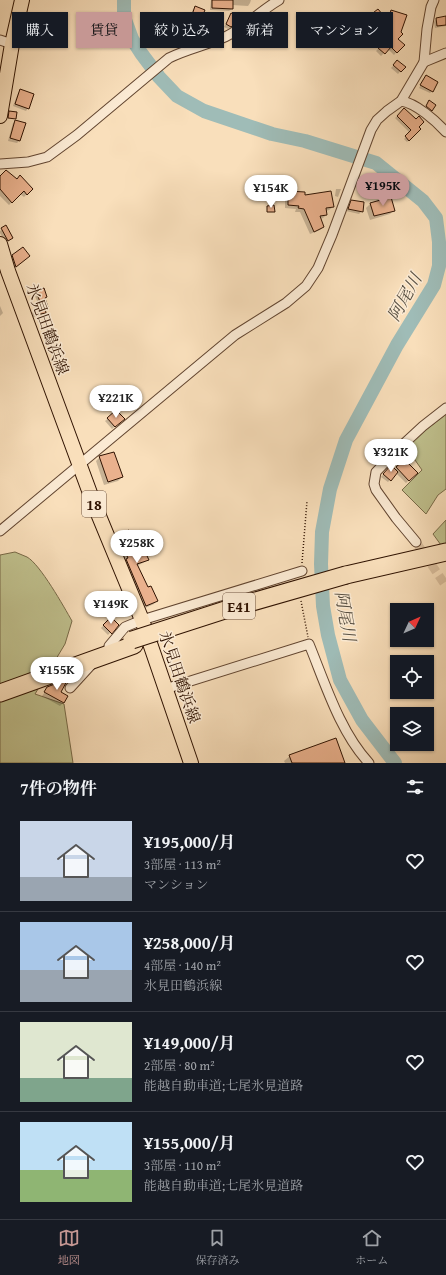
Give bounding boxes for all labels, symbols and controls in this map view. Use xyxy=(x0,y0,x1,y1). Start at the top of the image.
chip: 購入 xyxy=(12,12,68,48)
chip: 賃貸 xyxy=(76,12,132,48)
chip: 絞り込み xyxy=(140,12,224,48)
chip: 新着 xyxy=(232,12,288,48)
chip: マンション xyxy=(296,12,393,48)
pin: ¥195K xyxy=(355,173,411,207)
pin: ¥154K xyxy=(243,175,299,209)
text: ¥195K xyxy=(365,176,401,195)
text: ¥154K xyxy=(253,178,289,197)
water label: 阿尾川 xyxy=(381,267,428,325)
street label: 氷見田鶴浜線 xyxy=(20,280,76,378)
pin: ¥221K xyxy=(88,385,144,419)
text: ¥221K xyxy=(98,388,134,407)
pin: ¥321K xyxy=(363,439,419,473)
text: ¥321K xyxy=(373,442,409,461)
road number: 18 xyxy=(82,491,106,517)
pin: ¥258K xyxy=(109,530,165,564)
text: ¥258K xyxy=(119,533,155,552)
water label: 阿尾川 xyxy=(329,589,363,645)
pin: ¥149K xyxy=(83,591,139,625)
road number: E41 xyxy=(223,593,255,619)
text: ¥149K xyxy=(93,594,129,613)
north arrow xyxy=(390,603,434,647)
map controls xyxy=(390,603,434,751)
street label: 氷見田鶴浜線 xyxy=(153,628,207,726)
button: locate xyxy=(390,655,434,699)
pin: ¥155K xyxy=(29,657,85,691)
text: ¥155K xyxy=(39,660,75,679)
button: layers xyxy=(390,707,434,751)
text: 7件の物件 xyxy=(20,775,97,800)
icon: filters xyxy=(404,776,426,798)
text: ¥195,000/月 xyxy=(144,829,236,854)
icon: home xyxy=(52,837,100,885)
icon: heart xyxy=(404,850,426,872)
text: 3部屋 · 113 m² xyxy=(144,855,221,874)
text: マンション xyxy=(144,875,208,894)
text: ¥258,000/月 xyxy=(144,930,236,955)
icon: home xyxy=(52,938,100,986)
icon: heart xyxy=(404,951,426,973)
text: 4部屋 · 140 m² xyxy=(144,956,221,975)
text: 氷見田鶴浜線 xyxy=(144,976,222,995)
text: ¥149,000/月 xyxy=(144,1030,236,1055)
icon: home xyxy=(52,1038,100,1086)
icon: heart xyxy=(404,1051,426,1073)
text: 2部屋 · 80 m² xyxy=(144,1056,215,1075)
text: 能越自動車道;七尾氷見道路 xyxy=(144,1076,303,1095)
text: ¥155,000/月 xyxy=(144,1130,236,1155)
icon: home xyxy=(52,1138,100,1186)
icon: heart xyxy=(404,1151,426,1173)
text: 3部屋 · 110 m² xyxy=(144,1156,221,1175)
text: 能越自動車道;七尾氷見道路 xyxy=(144,1176,303,1195)
tab: 地図 xyxy=(58,1227,80,1268)
tab: 保存済み xyxy=(195,1227,239,1268)
tab: ホーム xyxy=(355,1227,388,1268)

